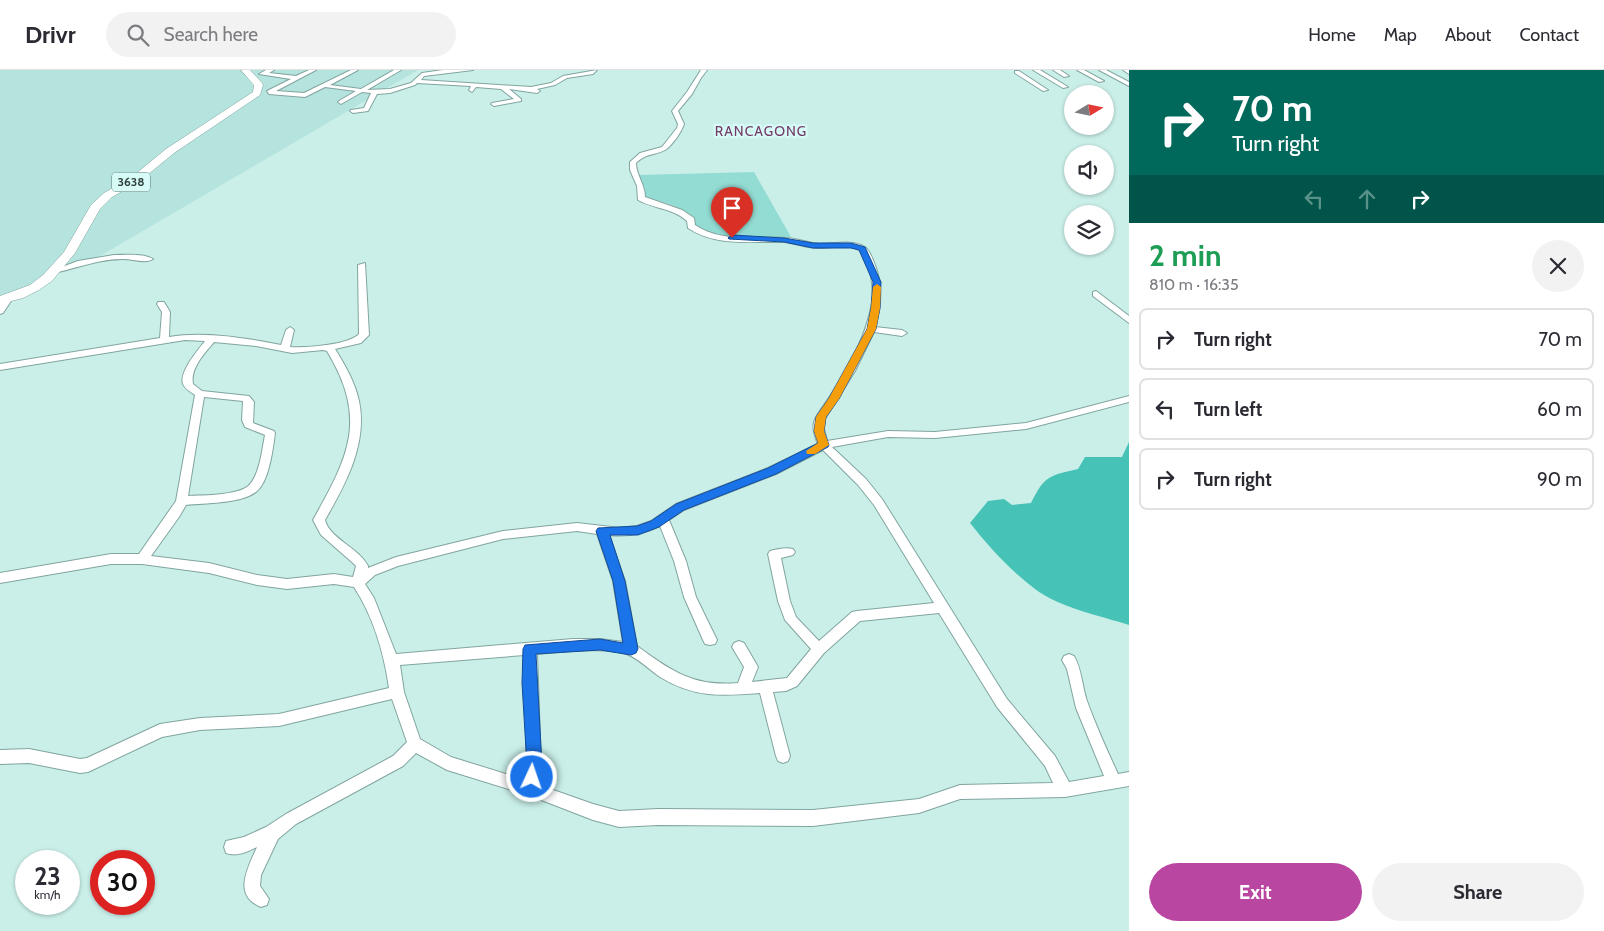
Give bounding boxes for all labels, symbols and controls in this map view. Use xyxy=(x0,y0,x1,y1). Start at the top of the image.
search box xyxy=(106,12,456,57)
text: Drivr xyxy=(25,20,76,49)
icon: search xyxy=(124,21,152,49)
text: Search here xyxy=(164,23,258,46)
text: Home xyxy=(1308,24,1356,46)
text: Map xyxy=(1384,24,1417,46)
text: About xyxy=(1445,24,1491,46)
text: Contact xyxy=(1519,24,1579,46)
north arrow xyxy=(1064,85,1114,135)
map controls xyxy=(1064,85,1114,255)
text: 70 m xyxy=(1232,87,1313,130)
icon: right xyxy=(1149,90,1214,155)
district label: RANCAGONG xyxy=(715,122,807,140)
text: Turn right xyxy=(1232,130,1319,157)
button: sound xyxy=(1064,145,1114,195)
road number: 3638 xyxy=(112,172,150,191)
icon: left xyxy=(1300,185,1328,213)
icon: ahead xyxy=(1353,185,1381,213)
icon: right xyxy=(1406,185,1434,213)
pin xyxy=(711,187,753,238)
icon: arrive xyxy=(718,194,746,222)
button: layers xyxy=(1064,205,1114,255)
text: 2 min xyxy=(1149,237,1221,274)
button: close xyxy=(1532,240,1584,292)
text: 810 m · 16:35 xyxy=(1149,275,1239,294)
icon: right xyxy=(1151,325,1179,353)
text: Turn right xyxy=(1194,328,1272,351)
text: 70 m xyxy=(1538,328,1582,351)
icon: left xyxy=(1151,395,1179,423)
text: Turn left xyxy=(1194,398,1262,421)
text: 60 m xyxy=(1537,398,1582,421)
icon: right xyxy=(1151,465,1179,493)
text: Turn right xyxy=(1194,468,1272,491)
text: 90 m xyxy=(1537,468,1582,491)
position arrow xyxy=(505,750,557,802)
speed limit sign: 30 xyxy=(90,850,155,915)
text: 23 xyxy=(34,861,61,891)
button: Exit xyxy=(1149,863,1362,921)
button: Share xyxy=(1372,863,1584,921)
text: km/h xyxy=(34,887,61,902)

